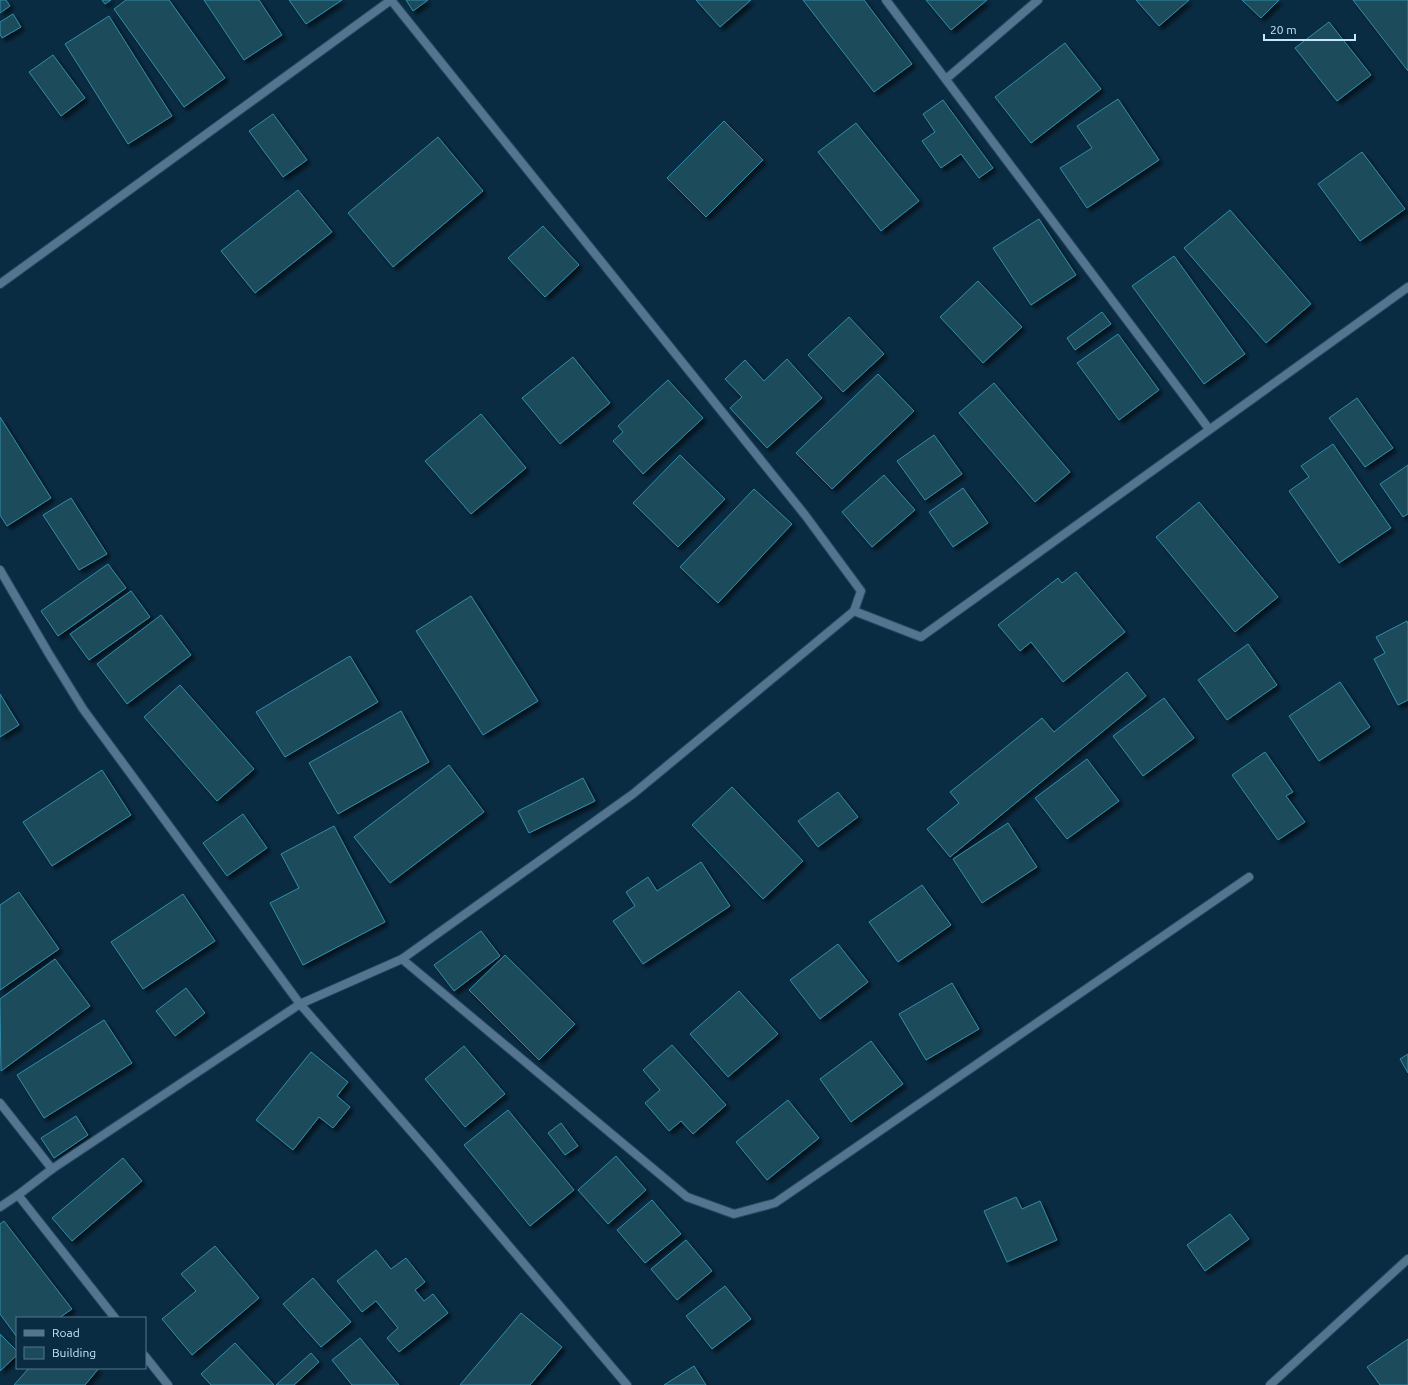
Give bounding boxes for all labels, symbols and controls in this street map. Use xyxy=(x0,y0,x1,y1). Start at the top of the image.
scale bar xyxy=(1264,16,1355,42)
text: 20 m xyxy=(1270,23,1297,36)
legend xyxy=(16,1317,146,1369)
text: Road xyxy=(52,1326,80,1339)
text: Building xyxy=(52,1346,96,1359)

